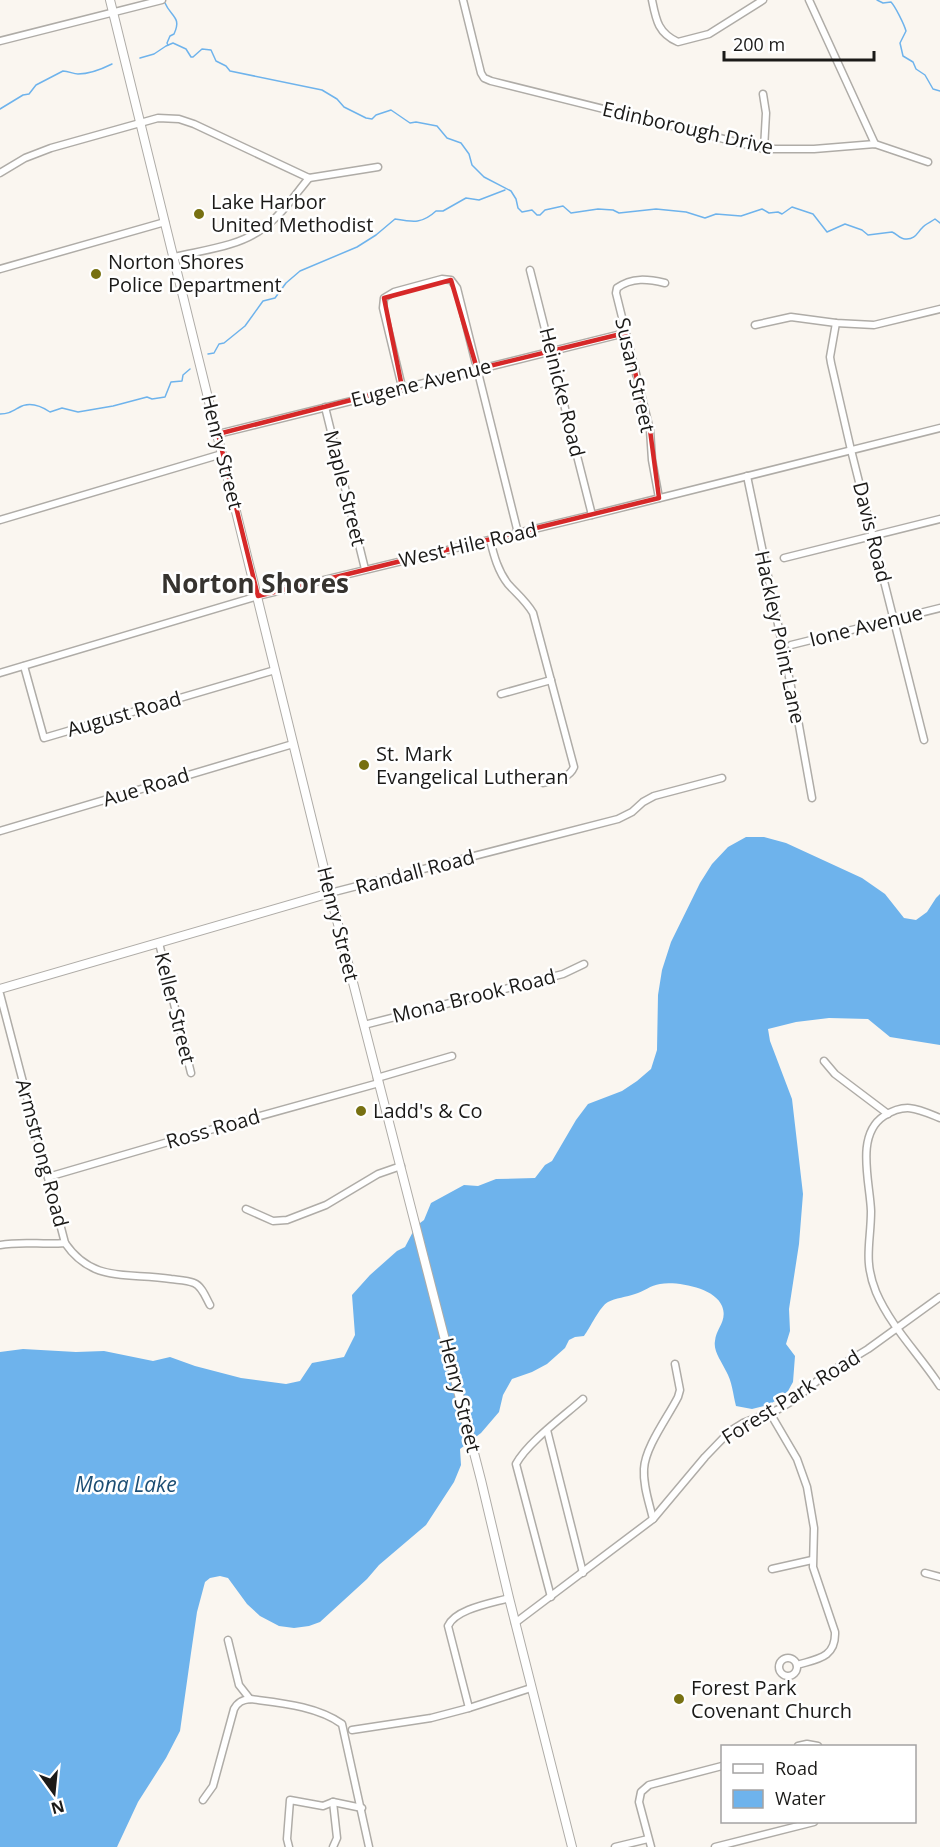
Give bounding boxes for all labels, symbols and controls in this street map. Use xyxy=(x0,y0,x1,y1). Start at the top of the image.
scale bar xyxy=(724,24,874,62)
text: 200 m xyxy=(733,32,785,56)
street label: Edinborough Drive xyxy=(600,95,776,160)
place label: Lake Harbor United Methodist xyxy=(211,188,373,238)
marker: Lake Harbor United Methodist xyxy=(192,207,206,221)
place label: Norton Shores Police Department xyxy=(108,248,282,298)
marker: Norton Shores Police Department xyxy=(89,267,103,281)
street label: Susan Street xyxy=(609,315,662,435)
street label: Heinicke Road xyxy=(533,324,592,459)
street label: Eugene Avenue xyxy=(348,352,494,413)
street label: Henry Street xyxy=(195,392,250,512)
street label: Maple Street xyxy=(318,427,373,549)
street label: Davis Road xyxy=(847,479,898,585)
street label: West Hile Road xyxy=(396,516,539,573)
street label: Hackley Point Lane xyxy=(749,548,812,726)
district label: Norton Shores xyxy=(161,565,349,601)
street label: Ione Avenue xyxy=(806,598,925,653)
street label: August Road xyxy=(64,684,184,743)
place label: St. Mark Evangelical Lutheran xyxy=(376,740,569,790)
marker: St. Mark Evangelical Lutheran xyxy=(357,758,371,772)
street label: Aue Road xyxy=(99,761,192,812)
street label: Randall Road xyxy=(352,843,477,900)
street label: Henry Street xyxy=(311,864,366,984)
street label: Keller Street xyxy=(149,949,202,1066)
street label: Mona Brook Road xyxy=(390,962,558,1029)
street label: Armstrong Road xyxy=(10,1076,75,1230)
place label: Ladd's & Co xyxy=(373,1097,483,1124)
street label: Ross Road xyxy=(163,1102,263,1155)
marker: Ladd's & Co xyxy=(354,1104,368,1118)
street label: Henry Street xyxy=(433,1335,488,1455)
street label: Forest Park Road xyxy=(716,1343,865,1450)
water label: Mona Lake xyxy=(75,1470,177,1498)
place label: Forest Park Covenant Church xyxy=(691,1674,852,1724)
marker: Forest Park Covenant Church xyxy=(672,1692,686,1706)
legend xyxy=(721,1745,916,1823)
text: Road xyxy=(775,1756,818,1780)
north arrow xyxy=(24,1763,84,1823)
text: Water xyxy=(775,1786,826,1810)
text: N xyxy=(49,1795,67,1820)

